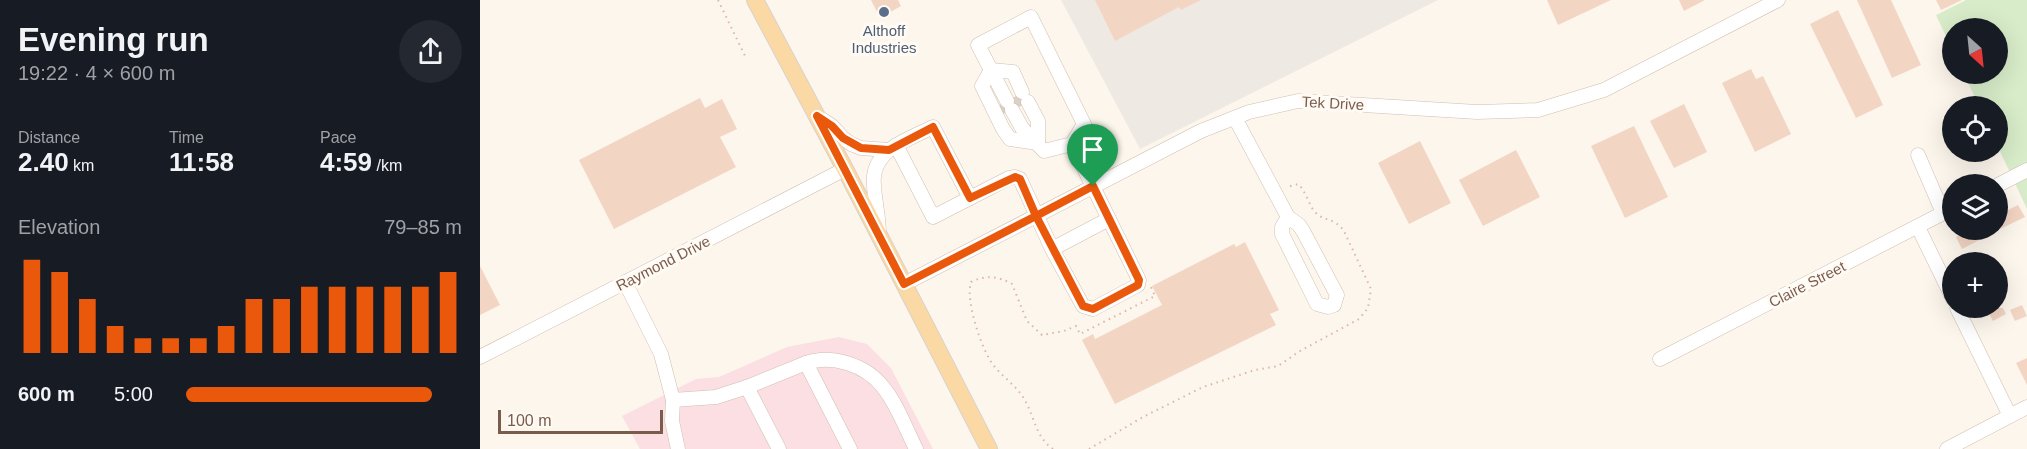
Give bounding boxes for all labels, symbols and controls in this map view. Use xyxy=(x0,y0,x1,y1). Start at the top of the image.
marker: Althoff Industries xyxy=(877,5,891,19)
north arrow xyxy=(1942,18,2008,84)
map controls xyxy=(1942,18,2008,318)
button: share xyxy=(399,20,462,83)
text: Evening run xyxy=(18,21,209,58)
place label: Althoff Industries xyxy=(851,22,917,56)
text: 19:22 · 4 × 600 m xyxy=(18,62,175,84)
street label: Tek Drive xyxy=(1301,93,1365,113)
button: locate xyxy=(1942,96,2008,162)
pin xyxy=(1067,124,1118,186)
text: Distance xyxy=(18,129,80,146)
text: Time xyxy=(169,129,204,146)
text: Pace xyxy=(320,129,356,146)
icon: arrive xyxy=(1076,133,1109,166)
text: 2.40 xyxy=(18,147,69,177)
text: 11:58 xyxy=(169,147,234,177)
text: 4:59 xyxy=(320,147,372,177)
text: km xyxy=(69,157,94,174)
text: /km xyxy=(372,157,402,174)
button: layers xyxy=(1942,174,2008,240)
text: Elevation xyxy=(18,216,100,238)
text: 79–85 m xyxy=(384,216,462,238)
street label: Raymond Drive xyxy=(613,232,713,294)
button: + xyxy=(1942,252,2008,318)
street label: Claire Street xyxy=(1766,257,1849,310)
text: 600 m xyxy=(18,383,75,405)
text: 5:00 xyxy=(114,383,153,405)
scale bar xyxy=(498,407,663,434)
text: 100 m xyxy=(507,412,551,429)

